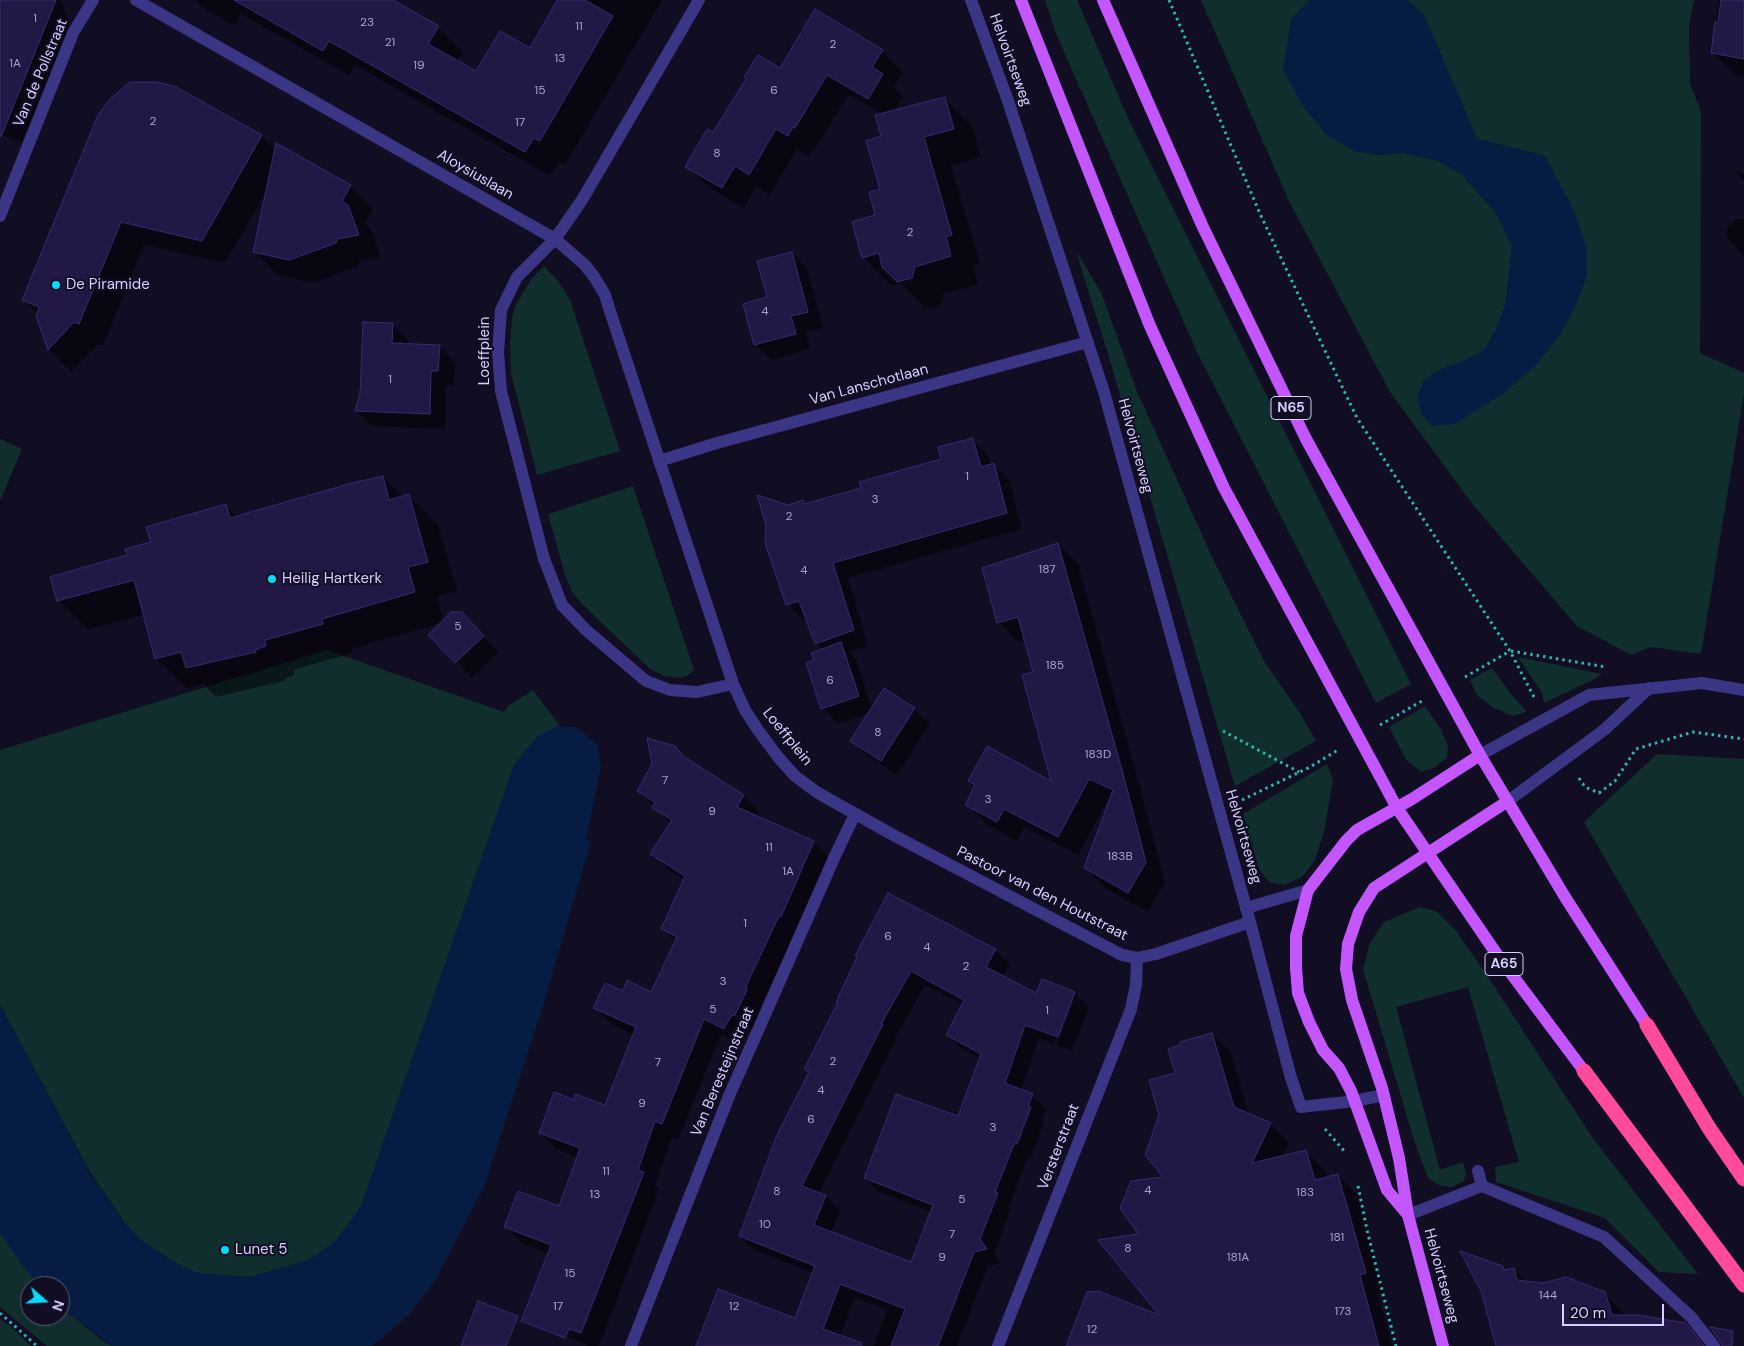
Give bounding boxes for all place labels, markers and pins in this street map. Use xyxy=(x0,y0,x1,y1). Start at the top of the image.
place label: De Piramide xyxy=(66,276,150,294)
marker: De Piramide xyxy=(50,279,62,291)
place label: Heilig Hartkerk xyxy=(282,570,382,588)
marker: Heilig Hartkerk xyxy=(266,573,278,585)
place label: Lunet 5 xyxy=(235,1241,287,1259)
marker: Lunet 5 xyxy=(219,1244,231,1256)

